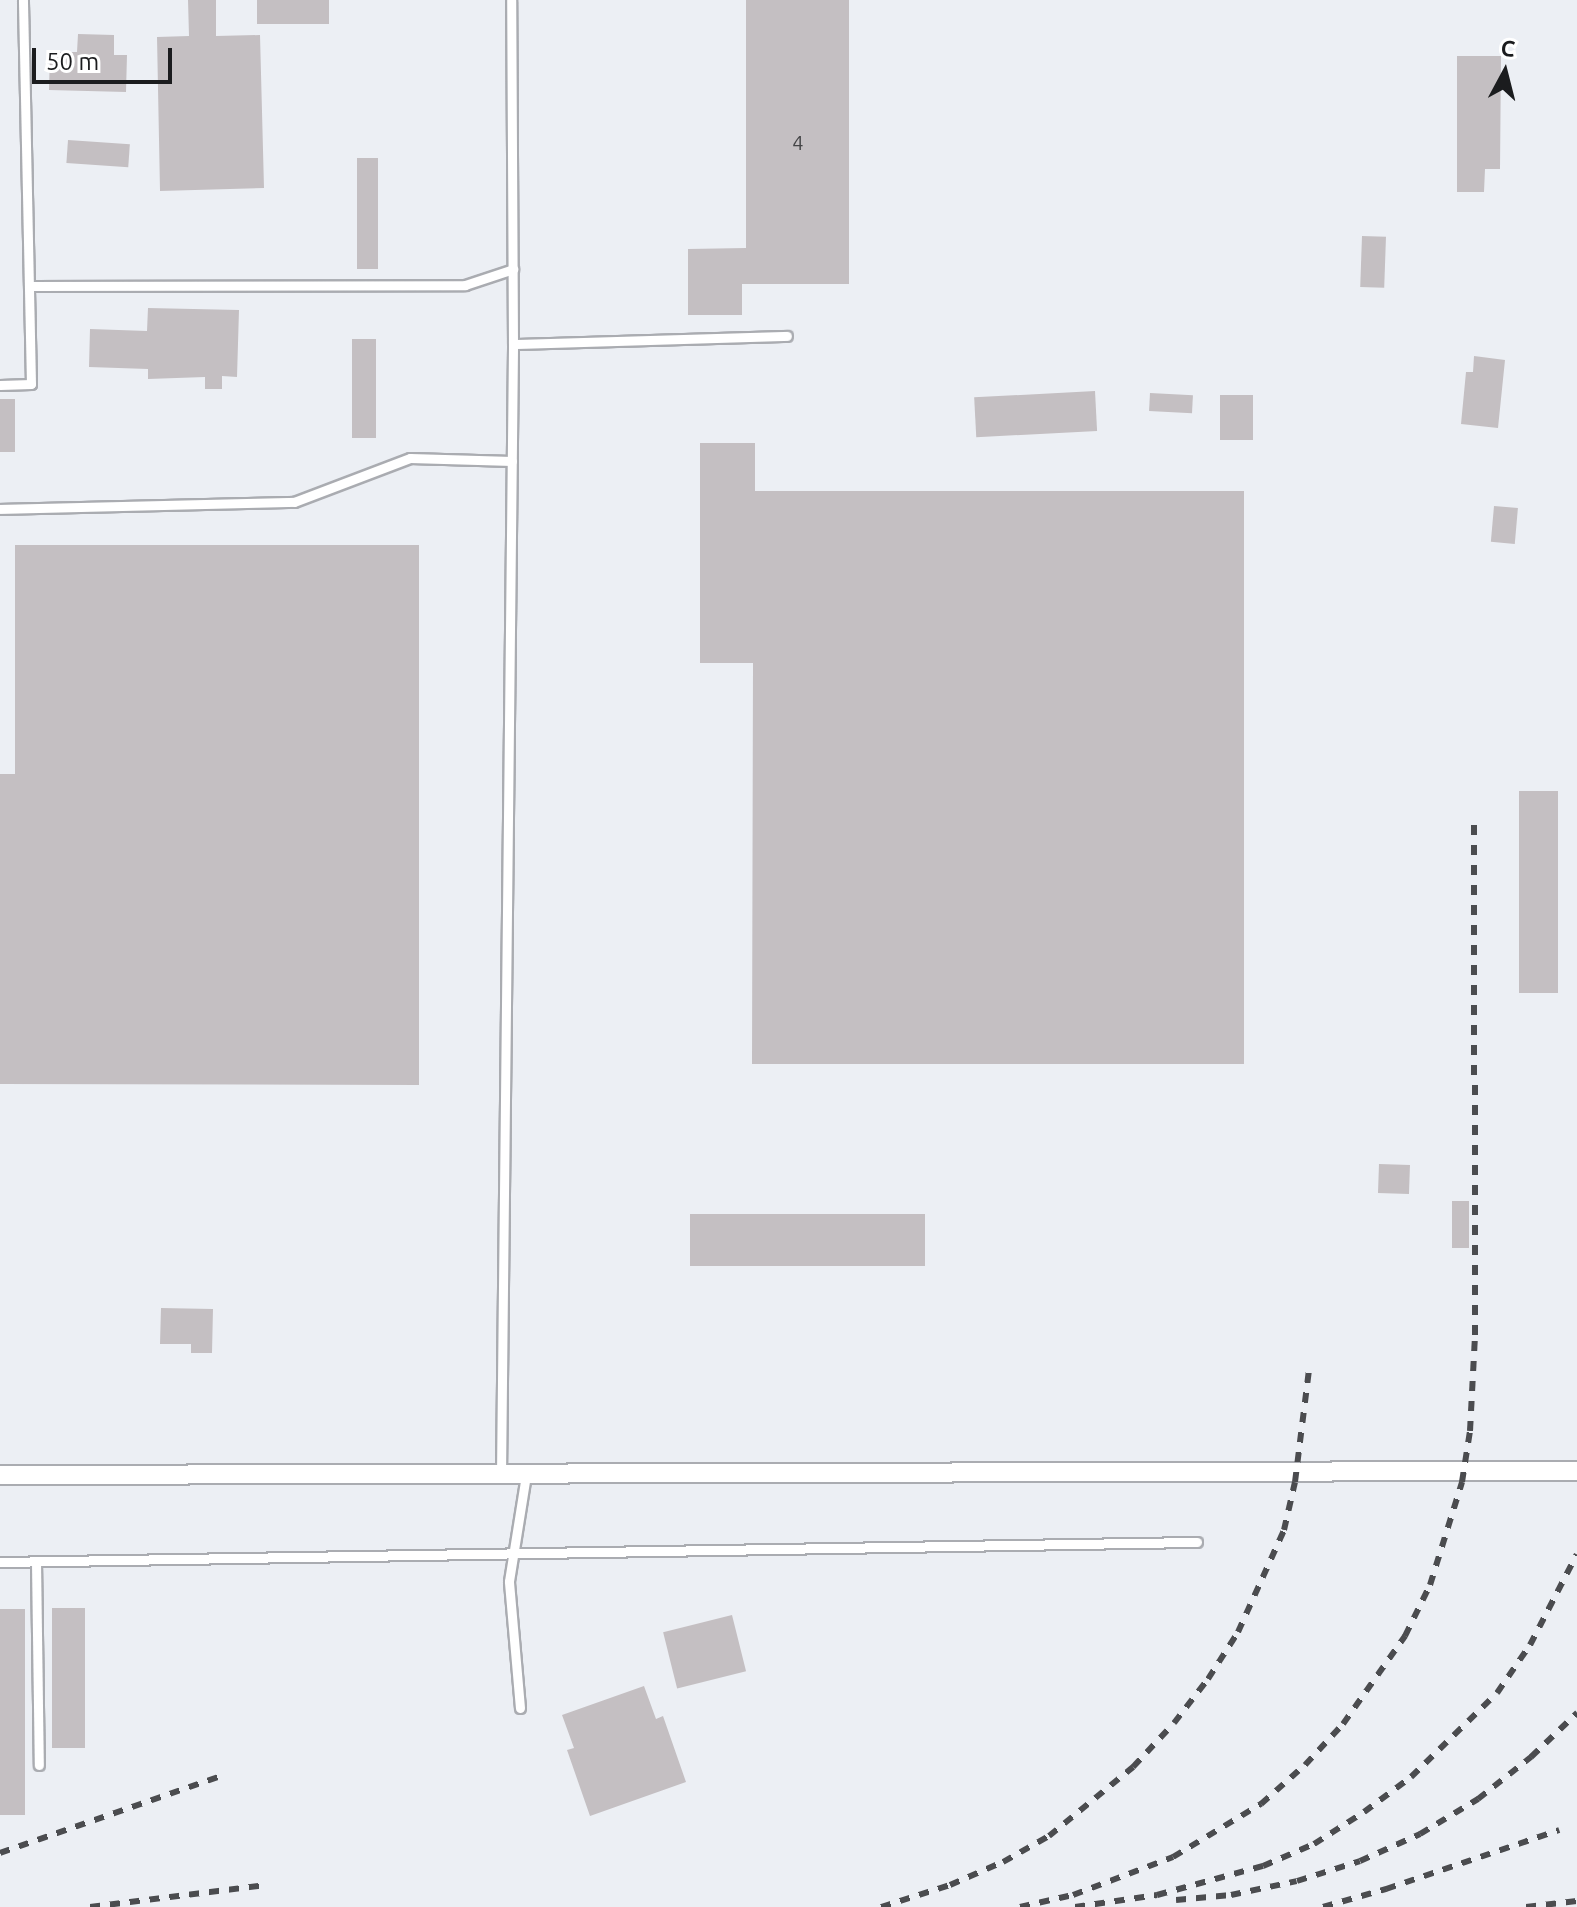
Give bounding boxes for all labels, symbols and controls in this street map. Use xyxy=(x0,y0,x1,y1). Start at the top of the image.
scale bar xyxy=(36,32,176,82)
north arrow xyxy=(1465,32,1545,112)
text: С xyxy=(1499,34,1516,61)
text: 50 m xyxy=(46,48,99,75)
house number: 4 xyxy=(792,130,804,154)

